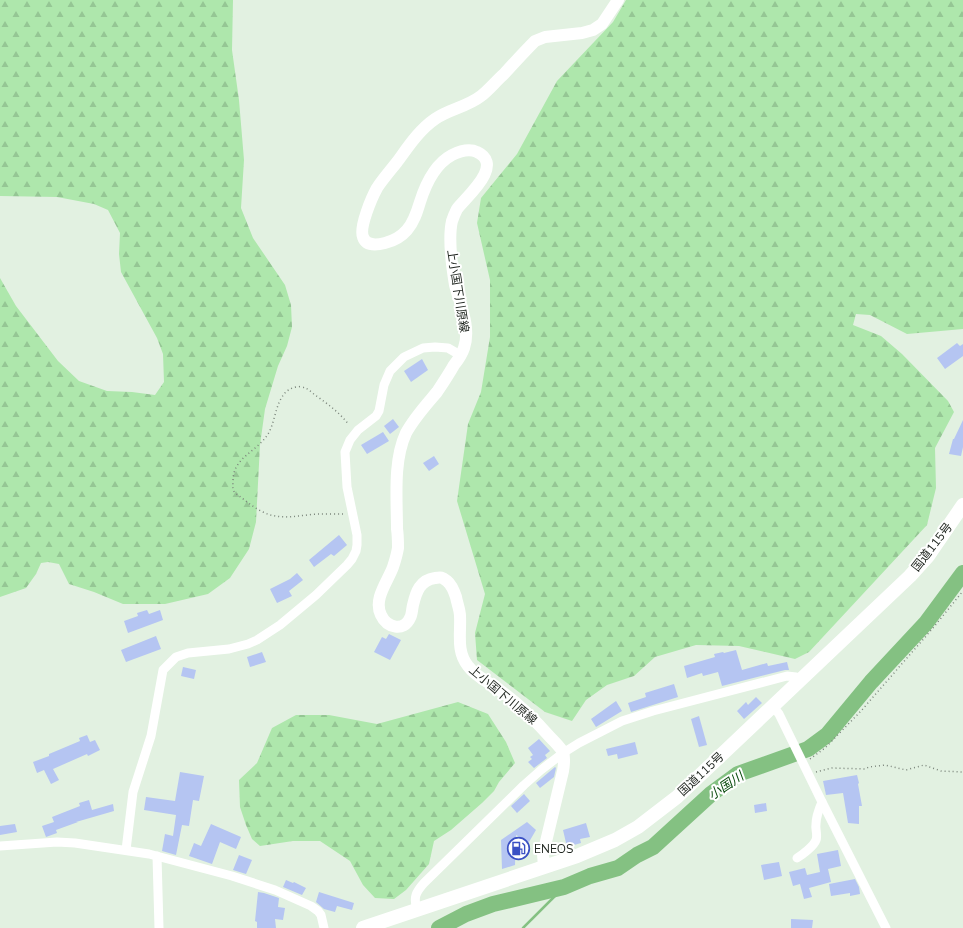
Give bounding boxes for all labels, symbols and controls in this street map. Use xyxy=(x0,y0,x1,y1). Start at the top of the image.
street label: 上小国下川原線 xyxy=(444,248,472,334)
street label: 国道115号 xyxy=(908,519,956,575)
street label: 上小国下川原線 xyxy=(466,662,540,728)
street label: 国道115号 xyxy=(674,749,728,799)
water label: 小国川 xyxy=(705,767,749,804)
fuel station icon: ENEOS xyxy=(505,836,531,862)
place label: ENEOS xyxy=(534,841,573,857)

